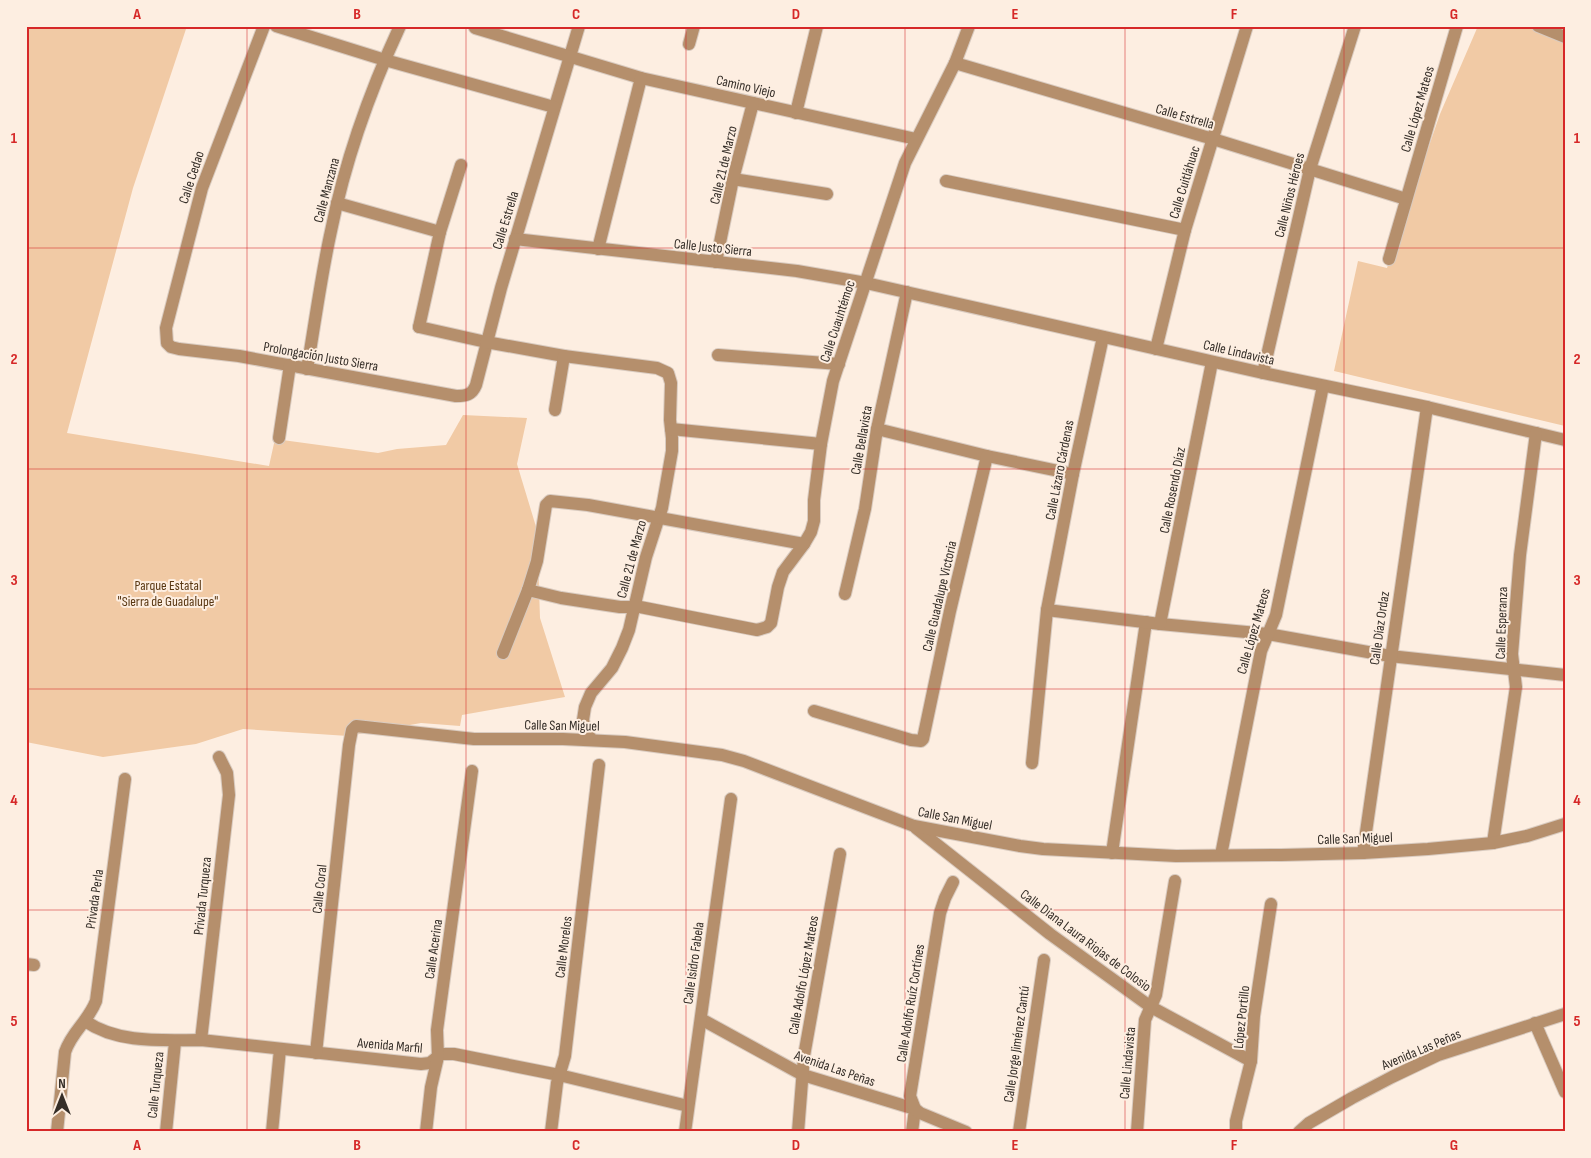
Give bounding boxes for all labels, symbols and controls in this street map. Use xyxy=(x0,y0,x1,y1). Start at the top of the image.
text: A xyxy=(132,5,141,24)
text: B xyxy=(353,5,361,24)
text: C xyxy=(572,5,580,24)
text: D xyxy=(792,5,800,24)
text: E xyxy=(1012,5,1019,24)
text: F xyxy=(1231,5,1238,24)
text: G xyxy=(1450,5,1458,24)
street label: Calle López Mateos xyxy=(1397,64,1438,154)
street label: Camino Viejo xyxy=(715,71,777,102)
street label: Calle Estrella xyxy=(1154,100,1216,133)
street label: Calle 21 de Marzo xyxy=(706,124,741,206)
text: 1 xyxy=(11,129,18,148)
text: 1 xyxy=(1574,129,1581,148)
street label: Calle Cuitláhuac xyxy=(1165,144,1204,221)
street label: Calle Cedao xyxy=(175,149,208,206)
street label: Calle Niños Héroes xyxy=(1271,151,1308,239)
street label: Calle Manzana xyxy=(310,156,343,224)
street label: Calle Estrella xyxy=(489,189,522,251)
street label: Calle Justo Sierra xyxy=(673,235,753,260)
street label: Calle Cuauhtémoc xyxy=(816,278,859,364)
street label: Calle Lindavista xyxy=(1202,336,1276,369)
street label: Prolongación Justo Sierra xyxy=(262,338,380,375)
text: 2 xyxy=(10,350,18,369)
text: 2 xyxy=(1573,350,1581,369)
street label: Calle Bellavista xyxy=(847,404,876,476)
street label: Calle Lázaro Cárdenas xyxy=(1041,419,1078,522)
street label: Calle Rosendo Díaz xyxy=(1156,446,1189,535)
street label: Calle 21 de Marzo xyxy=(613,518,650,600)
street label: Calle Guadalupe Victoria xyxy=(918,539,960,653)
text: 3 xyxy=(10,571,18,590)
text: 3 xyxy=(1573,571,1581,590)
park label: Parque Estatal "Sierra de Guadalupe" xyxy=(118,577,218,610)
street label: Calle López Mateos xyxy=(1233,586,1274,676)
street label: Calle Esperanza xyxy=(1492,586,1511,660)
street label: Calle Díaz Ordaz xyxy=(1366,590,1393,666)
street label: Calle San Miguel xyxy=(524,716,600,735)
text: 4 xyxy=(10,791,18,810)
text: 4 xyxy=(1573,791,1581,810)
street label: Calle San Miguel xyxy=(916,803,993,834)
street label: Calle San Miguel xyxy=(1317,829,1393,848)
street label: Privada Turqueza xyxy=(190,856,215,936)
street label: Calle Coral xyxy=(308,864,331,914)
street label: Privada Perla xyxy=(82,868,107,930)
street label: Calle Diana Laura Riojas de Colosio xyxy=(1017,886,1155,995)
street label: Calle Adolfo López Mateos xyxy=(785,914,822,1036)
street label: Calle Morelos xyxy=(551,915,576,979)
street label: Calle Acerina xyxy=(421,918,446,980)
street label: Calle Isidro Fabela xyxy=(679,921,708,1005)
street label: Calle Adolfo Ruíz Cortínes xyxy=(893,943,928,1063)
street label: Calle Jorge Jiménez Cantú xyxy=(1000,984,1033,1104)
street label: López Portillo xyxy=(1230,984,1253,1049)
text: 5 xyxy=(10,1012,18,1031)
text: 5 xyxy=(1573,1012,1581,1031)
street label: Avenida Las Peñas xyxy=(1378,1025,1463,1074)
street label: Calle Lindavista xyxy=(1116,1026,1139,1100)
street label: Avenida Marfil xyxy=(356,1034,423,1057)
street label: Avenida Las Peñas xyxy=(791,1046,878,1090)
street label: Calle Turqueza xyxy=(144,1051,167,1119)
north arrow xyxy=(38,1070,88,1120)
text: N xyxy=(58,1075,66,1092)
text: A xyxy=(132,1136,141,1155)
text: B xyxy=(353,1136,361,1155)
text: C xyxy=(572,1136,580,1155)
text: D xyxy=(792,1136,800,1155)
text: E xyxy=(1012,1136,1019,1155)
text: F xyxy=(1231,1136,1238,1155)
text: G xyxy=(1450,1136,1458,1155)

